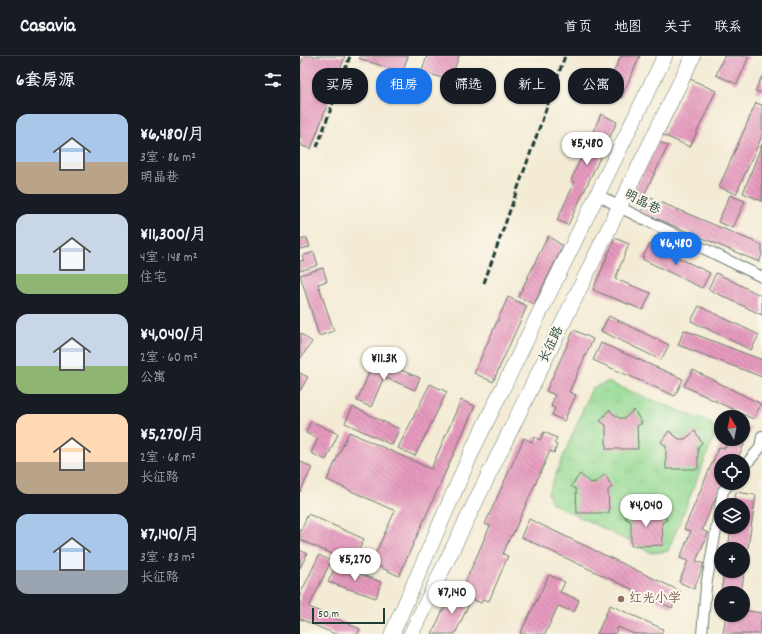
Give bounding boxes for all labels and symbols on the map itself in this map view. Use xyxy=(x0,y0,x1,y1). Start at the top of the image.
pin: ¥5,480 xyxy=(554,132,620,166)
street label: 明晶巷 xyxy=(620,186,664,220)
pin: ¥6,480 xyxy=(643,232,709,266)
street label: 长征路 xyxy=(535,323,569,367)
pin: ¥11.3K xyxy=(351,347,417,381)
north arrow xyxy=(714,410,750,446)
pin: ¥4,040 xyxy=(613,494,679,528)
pin: ¥5,270 xyxy=(322,548,388,582)
pin: ¥7,140 xyxy=(419,581,485,615)
place label: 红光小学 xyxy=(629,590,681,609)
marker: 红光小学 xyxy=(616,594,626,604)
scale bar xyxy=(312,606,385,625)

